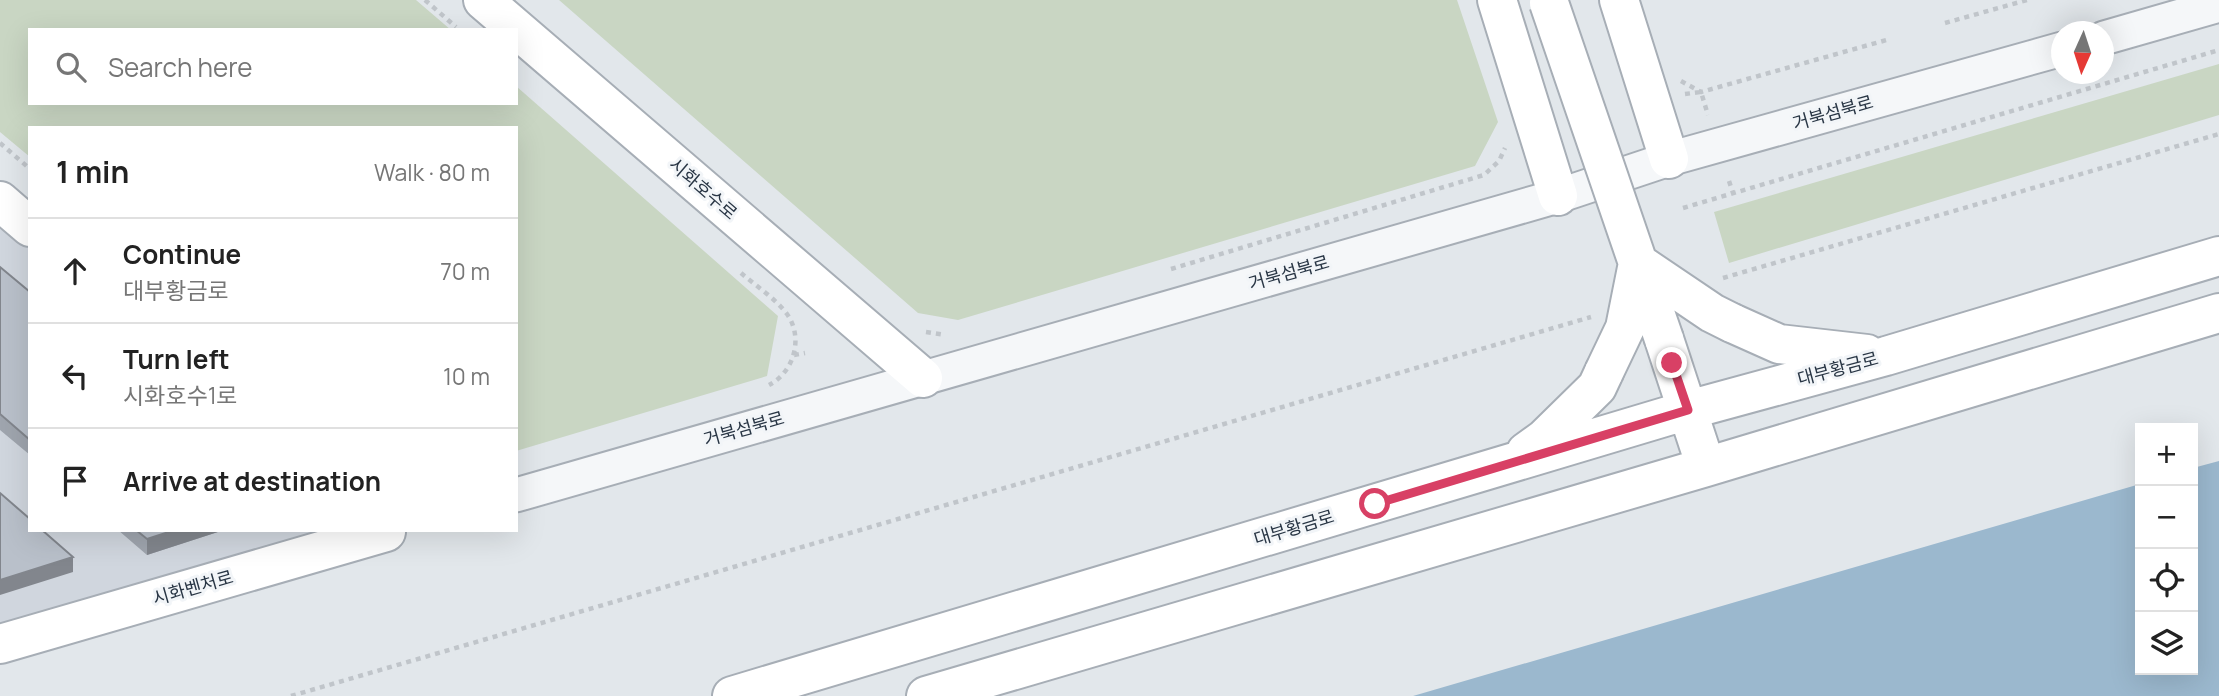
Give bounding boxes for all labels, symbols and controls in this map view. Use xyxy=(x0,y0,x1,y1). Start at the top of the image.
north arrow xyxy=(2051,21,2114,84)
search box xyxy=(28,28,518,105)
icon: search xyxy=(52,48,90,86)
text: Search here xyxy=(108,49,253,85)
street label: 거북섬북로 xyxy=(1790,89,1876,135)
text: 1 min xyxy=(56,151,129,192)
street label: 시화호수로 xyxy=(665,152,743,224)
text: Walk · 80 m xyxy=(374,156,490,188)
text: Continue xyxy=(123,236,241,272)
street label: 거북섬북로 xyxy=(1246,249,1332,295)
icon: ahead xyxy=(56,252,94,290)
text: 70 m xyxy=(440,255,490,287)
text: 대부황금로 xyxy=(123,274,229,306)
text: Turn left xyxy=(123,341,230,377)
street label: 대부황금로 xyxy=(1795,346,1881,390)
route end xyxy=(1656,347,1687,378)
icon: left xyxy=(56,357,94,395)
text: 10 m xyxy=(443,360,490,392)
text: 시화호수1로 xyxy=(123,379,238,411)
street label: 거북섬북로 xyxy=(701,405,787,451)
map controls xyxy=(2135,423,2198,675)
button: + xyxy=(2135,423,2198,486)
icon: arrive xyxy=(56,462,94,500)
text: Arrive at destination xyxy=(123,463,381,499)
button: − xyxy=(2135,486,2198,549)
route start xyxy=(1359,488,1390,519)
street label: 대부황금로 xyxy=(1251,503,1337,551)
button: locate xyxy=(2135,549,2198,612)
street label: 시화벤처로 xyxy=(150,564,236,610)
button: layers xyxy=(2135,612,2198,675)

